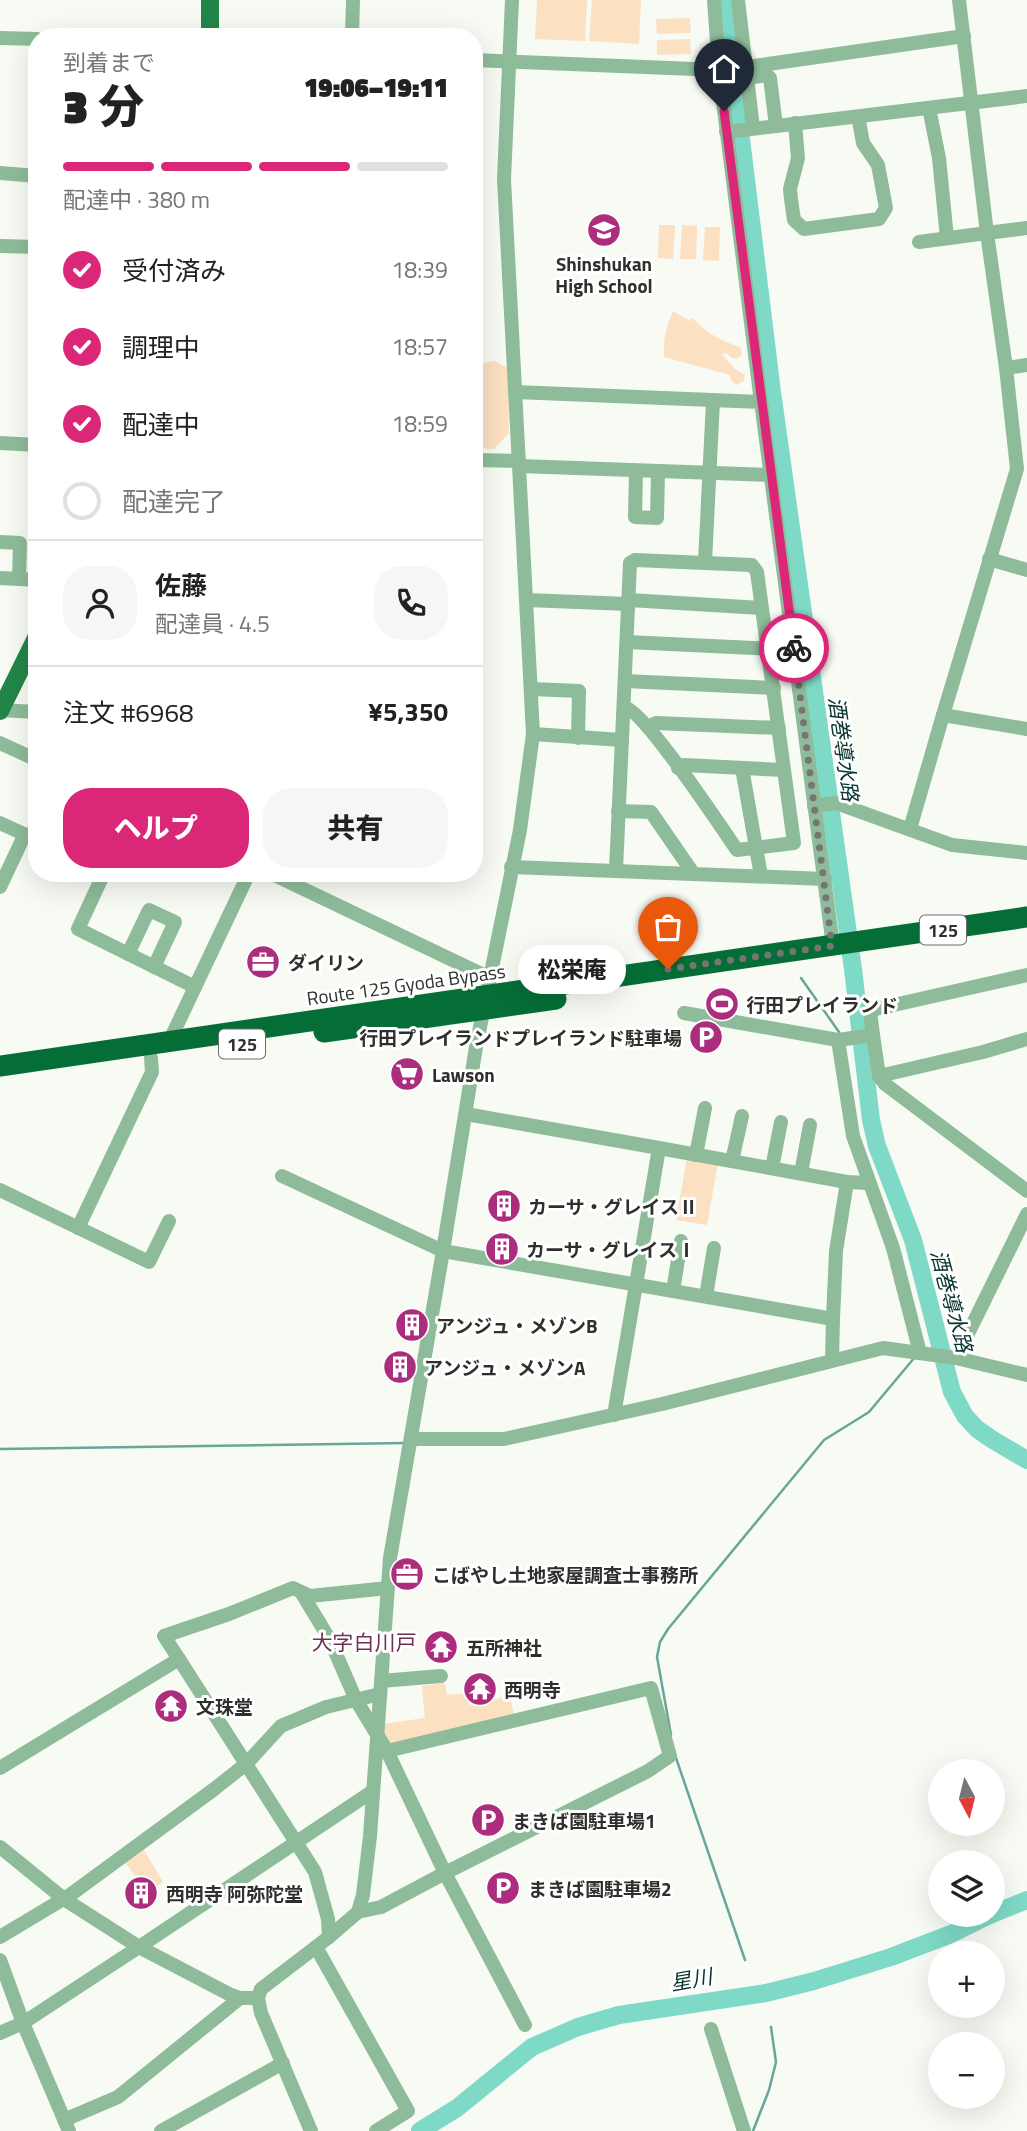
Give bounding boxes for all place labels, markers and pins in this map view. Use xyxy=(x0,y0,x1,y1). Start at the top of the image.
pin xyxy=(694,39,754,111)
school or university icon: Shinshukan High School xyxy=(585,211,623,249)
place label: Shinshukan High School xyxy=(555,249,653,300)
pin xyxy=(638,897,698,969)
office icon: ダイリン xyxy=(244,943,282,981)
callout: 松栄庵 xyxy=(518,944,626,993)
place label: ダイリン xyxy=(288,948,364,977)
sports icon: 行田プレイランド xyxy=(703,985,741,1023)
place label: 行田プレイランド xyxy=(746,990,898,1019)
parking icon: 行田プレイランドプレイランド駐車場 xyxy=(687,1018,725,1056)
place label: 行田プレイランドプレイランド駐車場 xyxy=(359,1023,682,1052)
supermarket icon: Lawson xyxy=(388,1055,426,1093)
place label: Lawson xyxy=(432,1060,495,1089)
building icon: カーサ・グレイスⅡ xyxy=(485,1187,523,1225)
place label: カーサ・グレイスⅡ xyxy=(528,1192,698,1221)
building icon: カーサ・グレイスⅠ xyxy=(483,1230,521,1268)
place label: カーサ・グレイスⅠ xyxy=(526,1235,696,1264)
building icon: アンジュ・メゾンB xyxy=(393,1306,431,1344)
place label: アンジュ・メゾンB xyxy=(436,1311,597,1340)
building icon: アンジュ・メゾンA xyxy=(381,1348,419,1386)
place label: アンジュ・メゾンA xyxy=(424,1353,586,1382)
office icon: こばやし土地家屋調査士事務所 xyxy=(388,1555,426,1593)
place label: こばやし土地家屋調査士事務所 xyxy=(432,1560,698,1589)
temple icon: 五所神社 xyxy=(422,1628,460,1666)
place label: 五所神社 xyxy=(466,1633,542,1662)
temple icon: 西明寺 xyxy=(461,1670,499,1708)
place label: 西明寺 xyxy=(504,1675,561,1704)
temple icon: 文珠堂 xyxy=(152,1687,190,1725)
place label: 文珠堂 xyxy=(196,1692,253,1721)
parking icon: まきば園駐車場1 xyxy=(469,1801,507,1839)
place label: まきば園駐車場1 xyxy=(512,1806,656,1835)
parking icon: まきば園駐車場2 xyxy=(484,1869,522,1907)
building icon: 西明寺 阿弥陀堂 xyxy=(122,1874,160,1912)
place label: まきば園駐車場2 xyxy=(528,1874,672,1903)
place label: 西明寺 阿弥陀堂 xyxy=(166,1879,303,1908)

